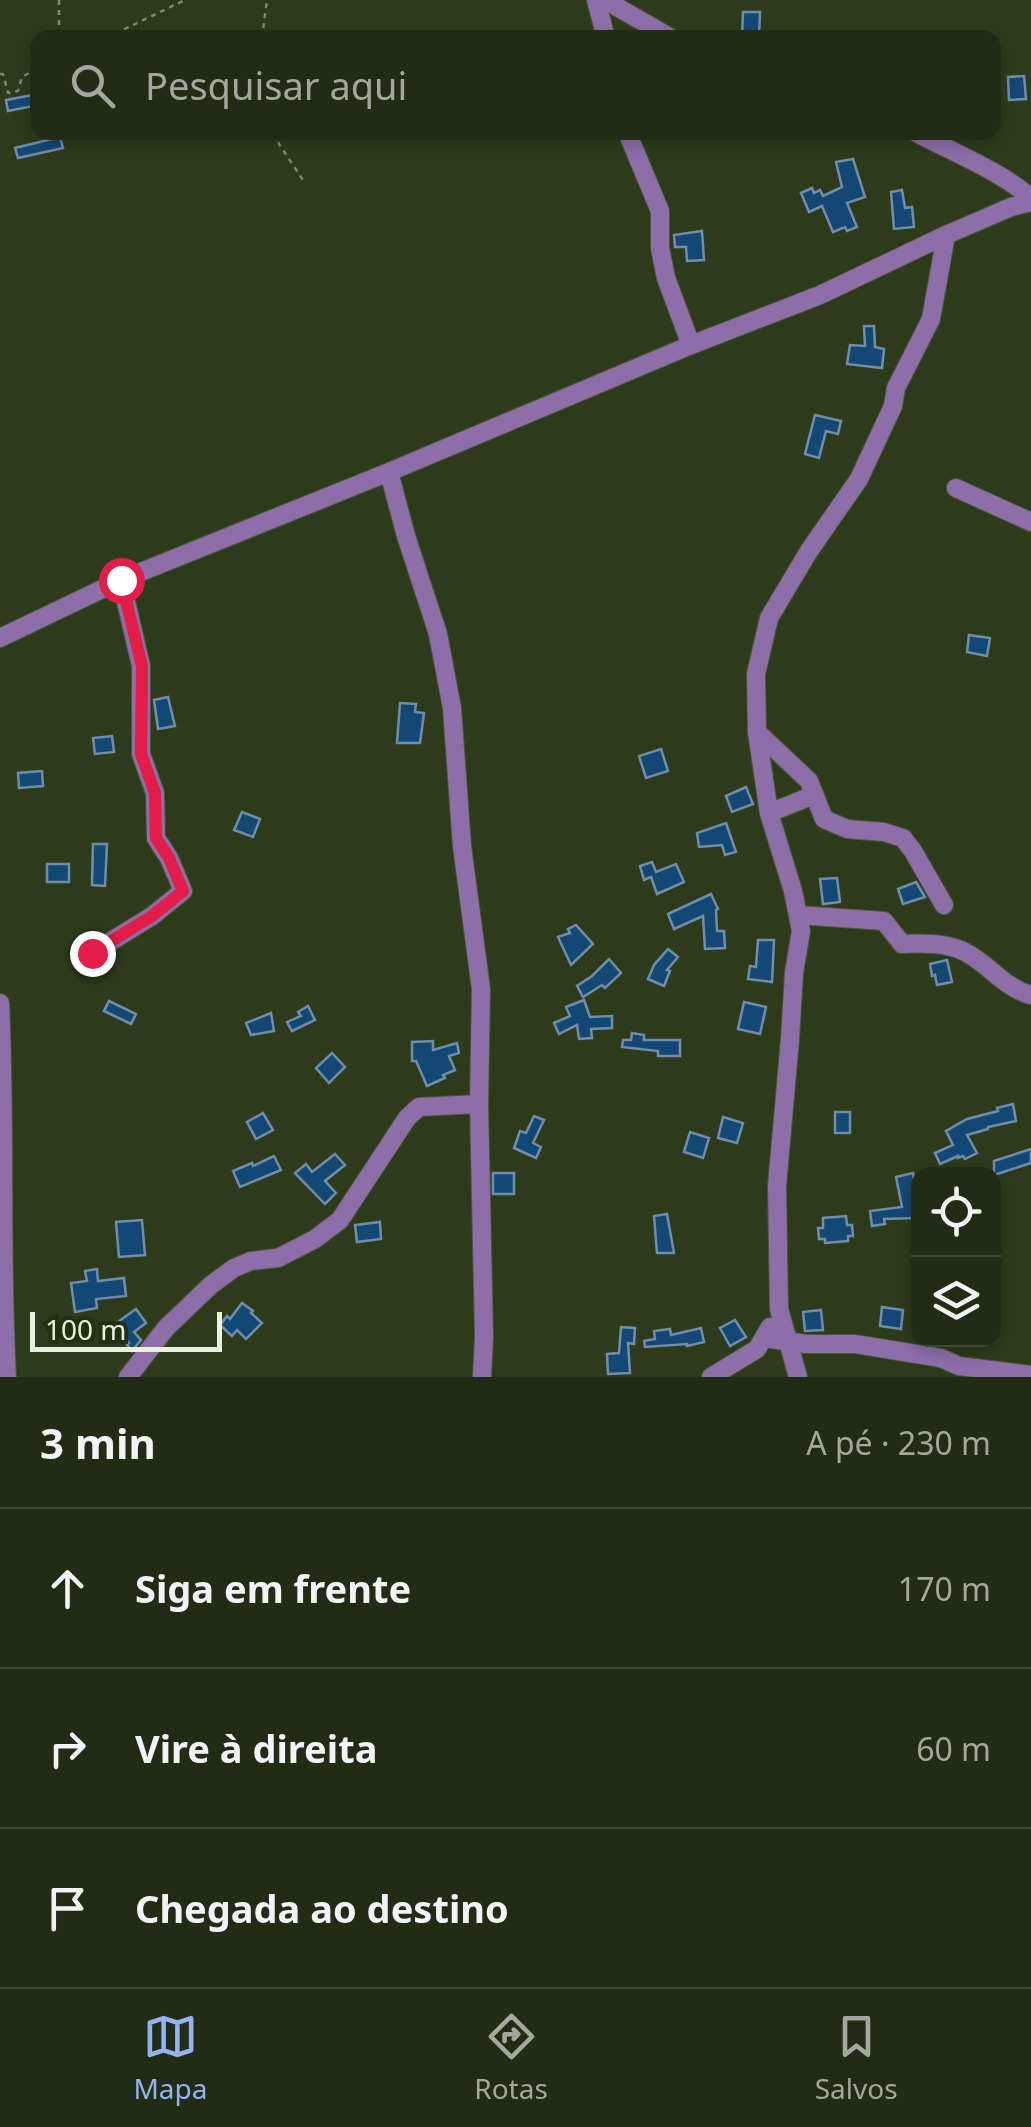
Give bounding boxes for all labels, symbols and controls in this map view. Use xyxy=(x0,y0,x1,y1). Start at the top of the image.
search box xyxy=(30,30,1001,140)
icon: search xyxy=(65,58,120,113)
text: Pesquisar aqui xyxy=(145,59,407,111)
route start xyxy=(99,558,145,604)
route end xyxy=(70,931,116,977)
map controls xyxy=(911,1167,1001,1347)
button: locate xyxy=(911,1167,1001,1257)
button: layers xyxy=(911,1257,1001,1347)
scale bar xyxy=(30,1307,222,1352)
text: 100 m xyxy=(45,1310,127,1348)
text: 3 min xyxy=(40,1414,156,1471)
text: A pé · 230 m xyxy=(806,1421,991,1464)
icon: ahead xyxy=(40,1561,95,1616)
text: Siga em frente xyxy=(135,1562,411,1614)
text: 170 m xyxy=(898,1567,991,1610)
icon: right xyxy=(40,1721,95,1776)
text: Vire à direita xyxy=(135,1722,377,1774)
text: 60 m xyxy=(916,1727,991,1770)
icon: arrive xyxy=(40,1881,95,1936)
text: Chegada ao destino xyxy=(135,1882,509,1934)
tab: Mapa xyxy=(133,2009,207,2107)
tab: Rotas xyxy=(474,2009,548,2107)
tab: Salvos xyxy=(815,2009,898,2107)

